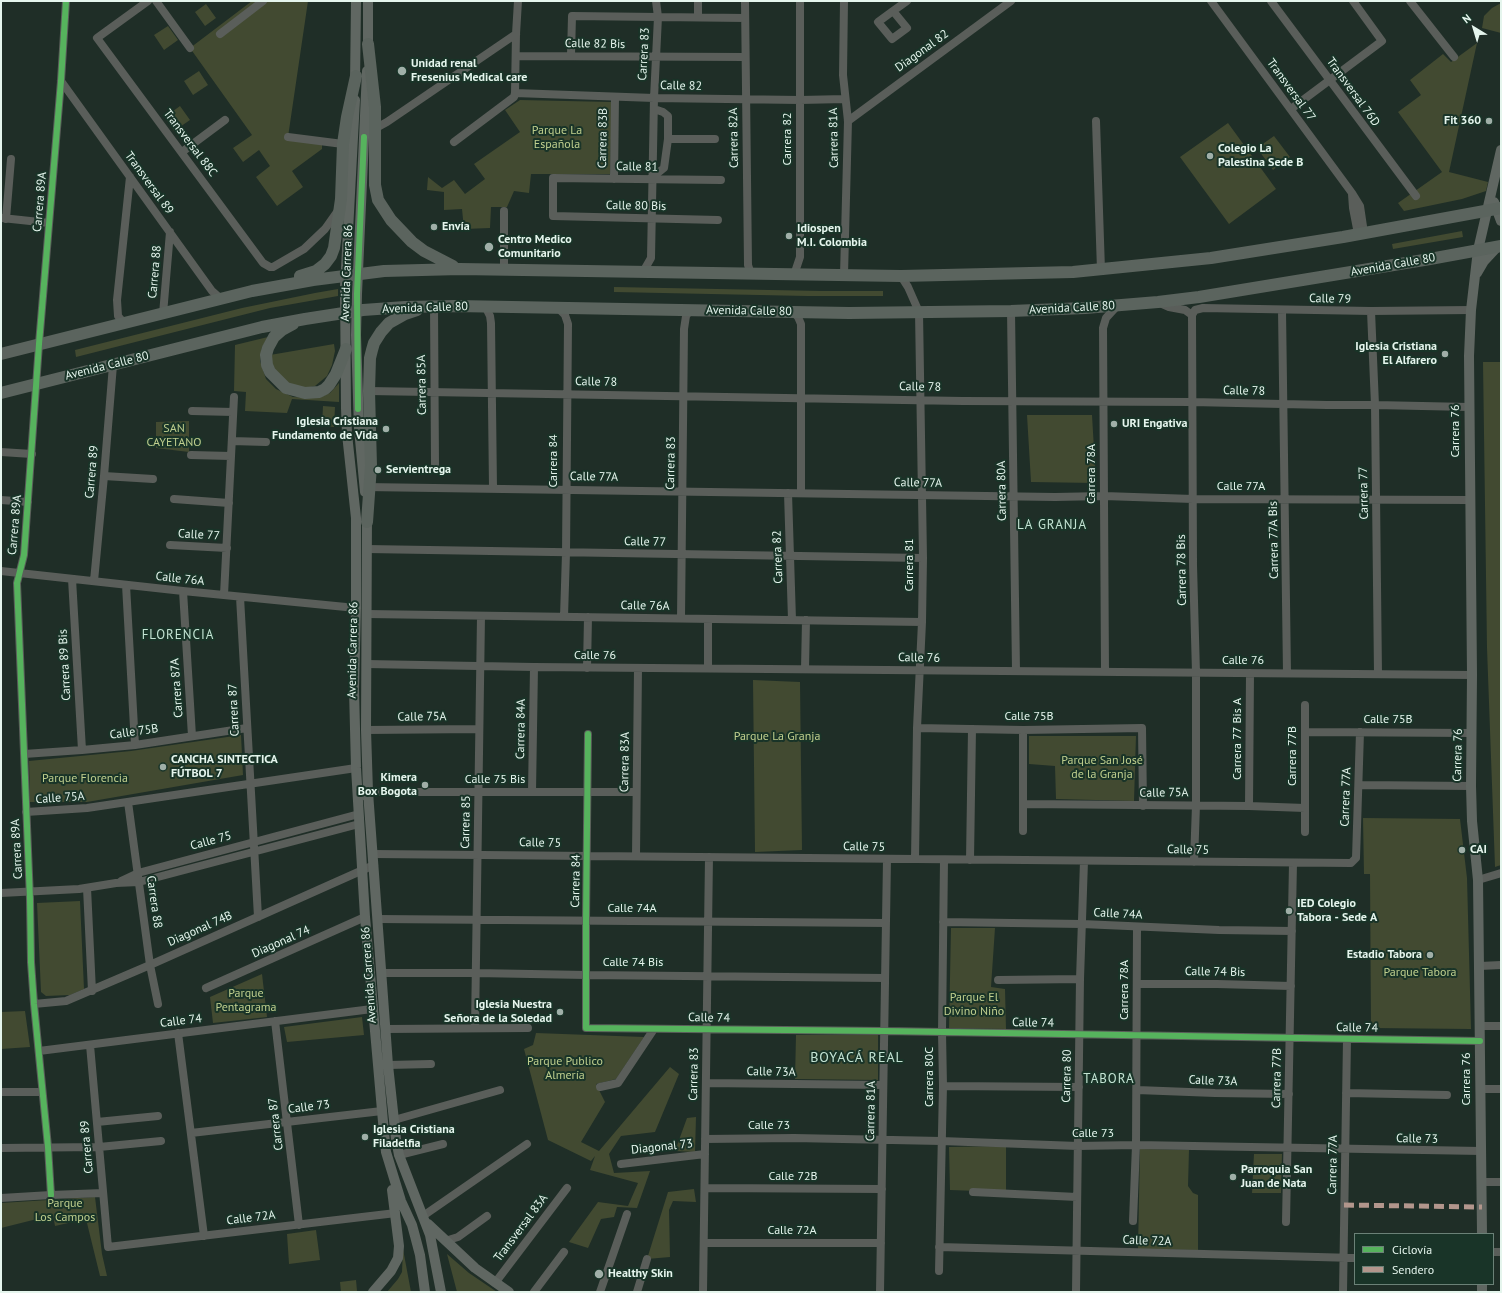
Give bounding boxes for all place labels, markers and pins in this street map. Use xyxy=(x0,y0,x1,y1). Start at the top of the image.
place label: Unidad renal Fresenius Medical care xyxy=(411,57,527,85)
marker: Unidad renal Fresenius Medical care xyxy=(396,65,408,77)
place label: Fit 360 xyxy=(1444,114,1481,128)
marker: Fit 360 xyxy=(1484,116,1494,126)
place label: Colegio La Palestina Sede B xyxy=(1218,142,1303,170)
marker: Colegio La Palestina Sede B xyxy=(1205,151,1215,161)
place label: Envía xyxy=(442,220,470,234)
marker: Envía xyxy=(429,222,439,232)
place label: Idiospen M.I. Colombia xyxy=(797,222,867,250)
marker: Idiospen M.I. Colombia xyxy=(784,231,794,241)
place label: Centro Medico Comunitario xyxy=(498,233,572,261)
marker: Centro Medico Comunitario xyxy=(483,241,495,253)
place label: Iglesia Cristiana El Alfarero xyxy=(1355,340,1437,368)
marker: Iglesia Cristiana El Alfarero xyxy=(1440,349,1450,359)
place label: Iglesia Cristiana Fundamento de Vida xyxy=(272,415,378,443)
place label: URI Engativa xyxy=(1122,417,1187,431)
marker: URI Engativa xyxy=(1109,419,1119,429)
marker: Iglesia Cristiana Fundamento de Vida xyxy=(381,424,391,434)
place label: Servientrega xyxy=(386,463,451,477)
marker: Servientrega xyxy=(373,465,383,475)
place label: CANCHA SINTECTICA FÚTBOL 7 xyxy=(171,753,278,781)
marker: CANCHA SINTECTICA FÚTBOL 7 xyxy=(158,762,168,772)
place label: Kimera Box Bogota xyxy=(358,771,417,799)
marker: Kimera Box Bogota xyxy=(420,780,430,790)
place label: CAI xyxy=(1470,843,1487,857)
marker: CAI xyxy=(1457,845,1467,855)
place label: IED Colegio Tabora - Sede A xyxy=(1297,897,1377,925)
marker: IED Colegio Tabora - Sede A xyxy=(1284,906,1294,916)
place label: Estadio Tabora xyxy=(1347,948,1422,962)
marker: Estadio Tabora xyxy=(1425,950,1435,960)
place label: Iglesia Nuestra Señora de la Soledad xyxy=(444,998,552,1026)
marker: Iglesia Nuestra Señora de la Soledad xyxy=(555,1007,565,1017)
place label: Iglesia Cristiana Filadelfia xyxy=(373,1123,455,1151)
marker: Iglesia Cristiana Filadelfia xyxy=(360,1132,370,1142)
place label: Parroquia San Juan de Nata xyxy=(1241,1163,1312,1191)
marker: Parroquia San Juan de Nata xyxy=(1228,1172,1238,1182)
place label: Healthy Skin xyxy=(608,1267,673,1281)
marker: Healthy Skin xyxy=(593,1268,605,1280)

